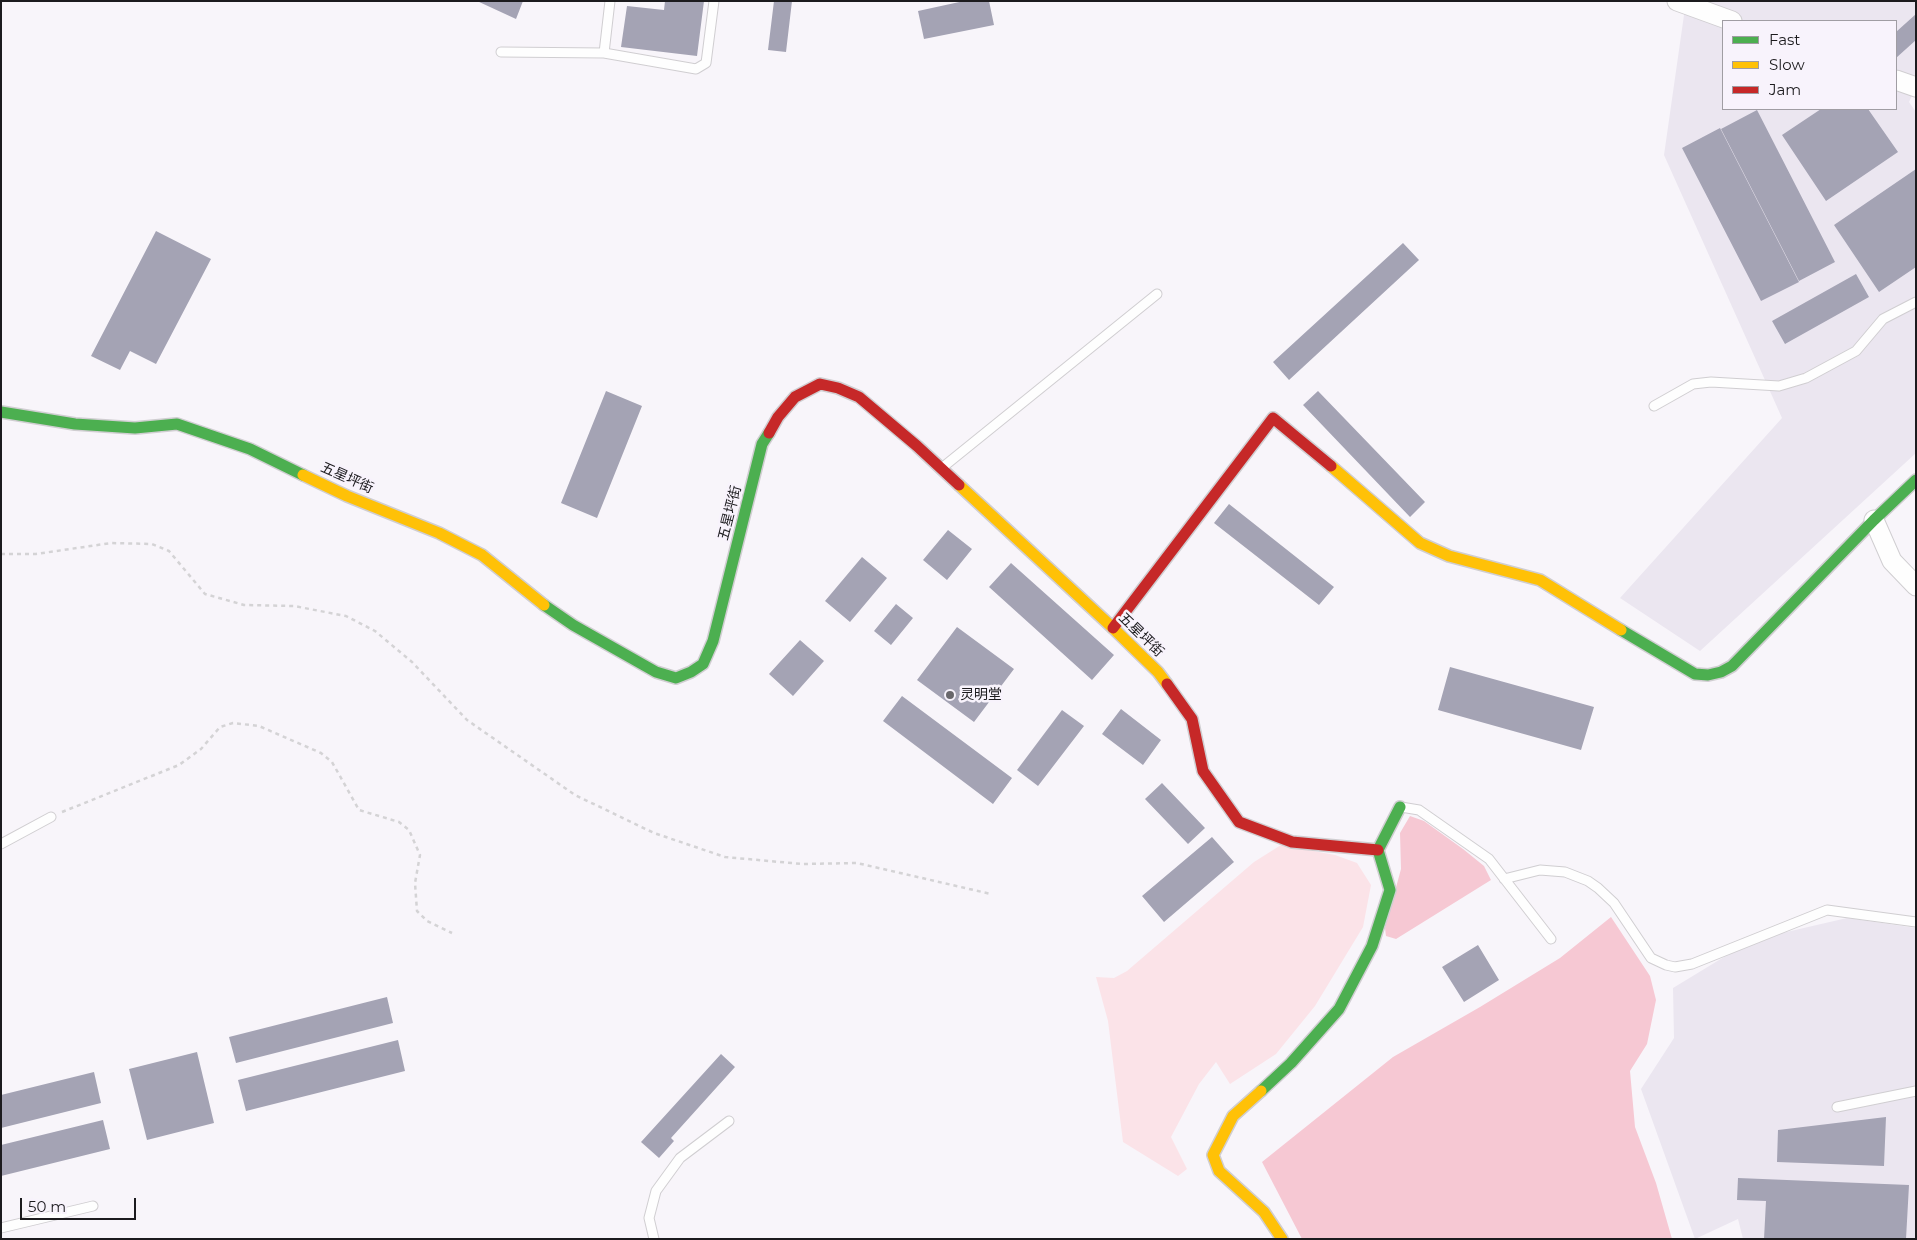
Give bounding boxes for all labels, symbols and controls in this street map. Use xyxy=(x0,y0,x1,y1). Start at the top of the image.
legend xyxy=(1722,20,1897,110)
text: Fast xyxy=(1769,30,1800,49)
text: Slow xyxy=(1769,55,1805,74)
text: Jam xyxy=(1769,80,1801,99)
street label: 五星坪街 xyxy=(318,459,376,497)
street label: 五星坪街 xyxy=(715,484,745,542)
street label: 五星坪街 xyxy=(1115,610,1167,660)
place label: 灵明堂 xyxy=(960,687,1002,703)
marker: 灵明堂 xyxy=(944,689,956,701)
scale bar xyxy=(22,1188,139,1220)
text: 50 m xyxy=(28,1197,66,1216)

